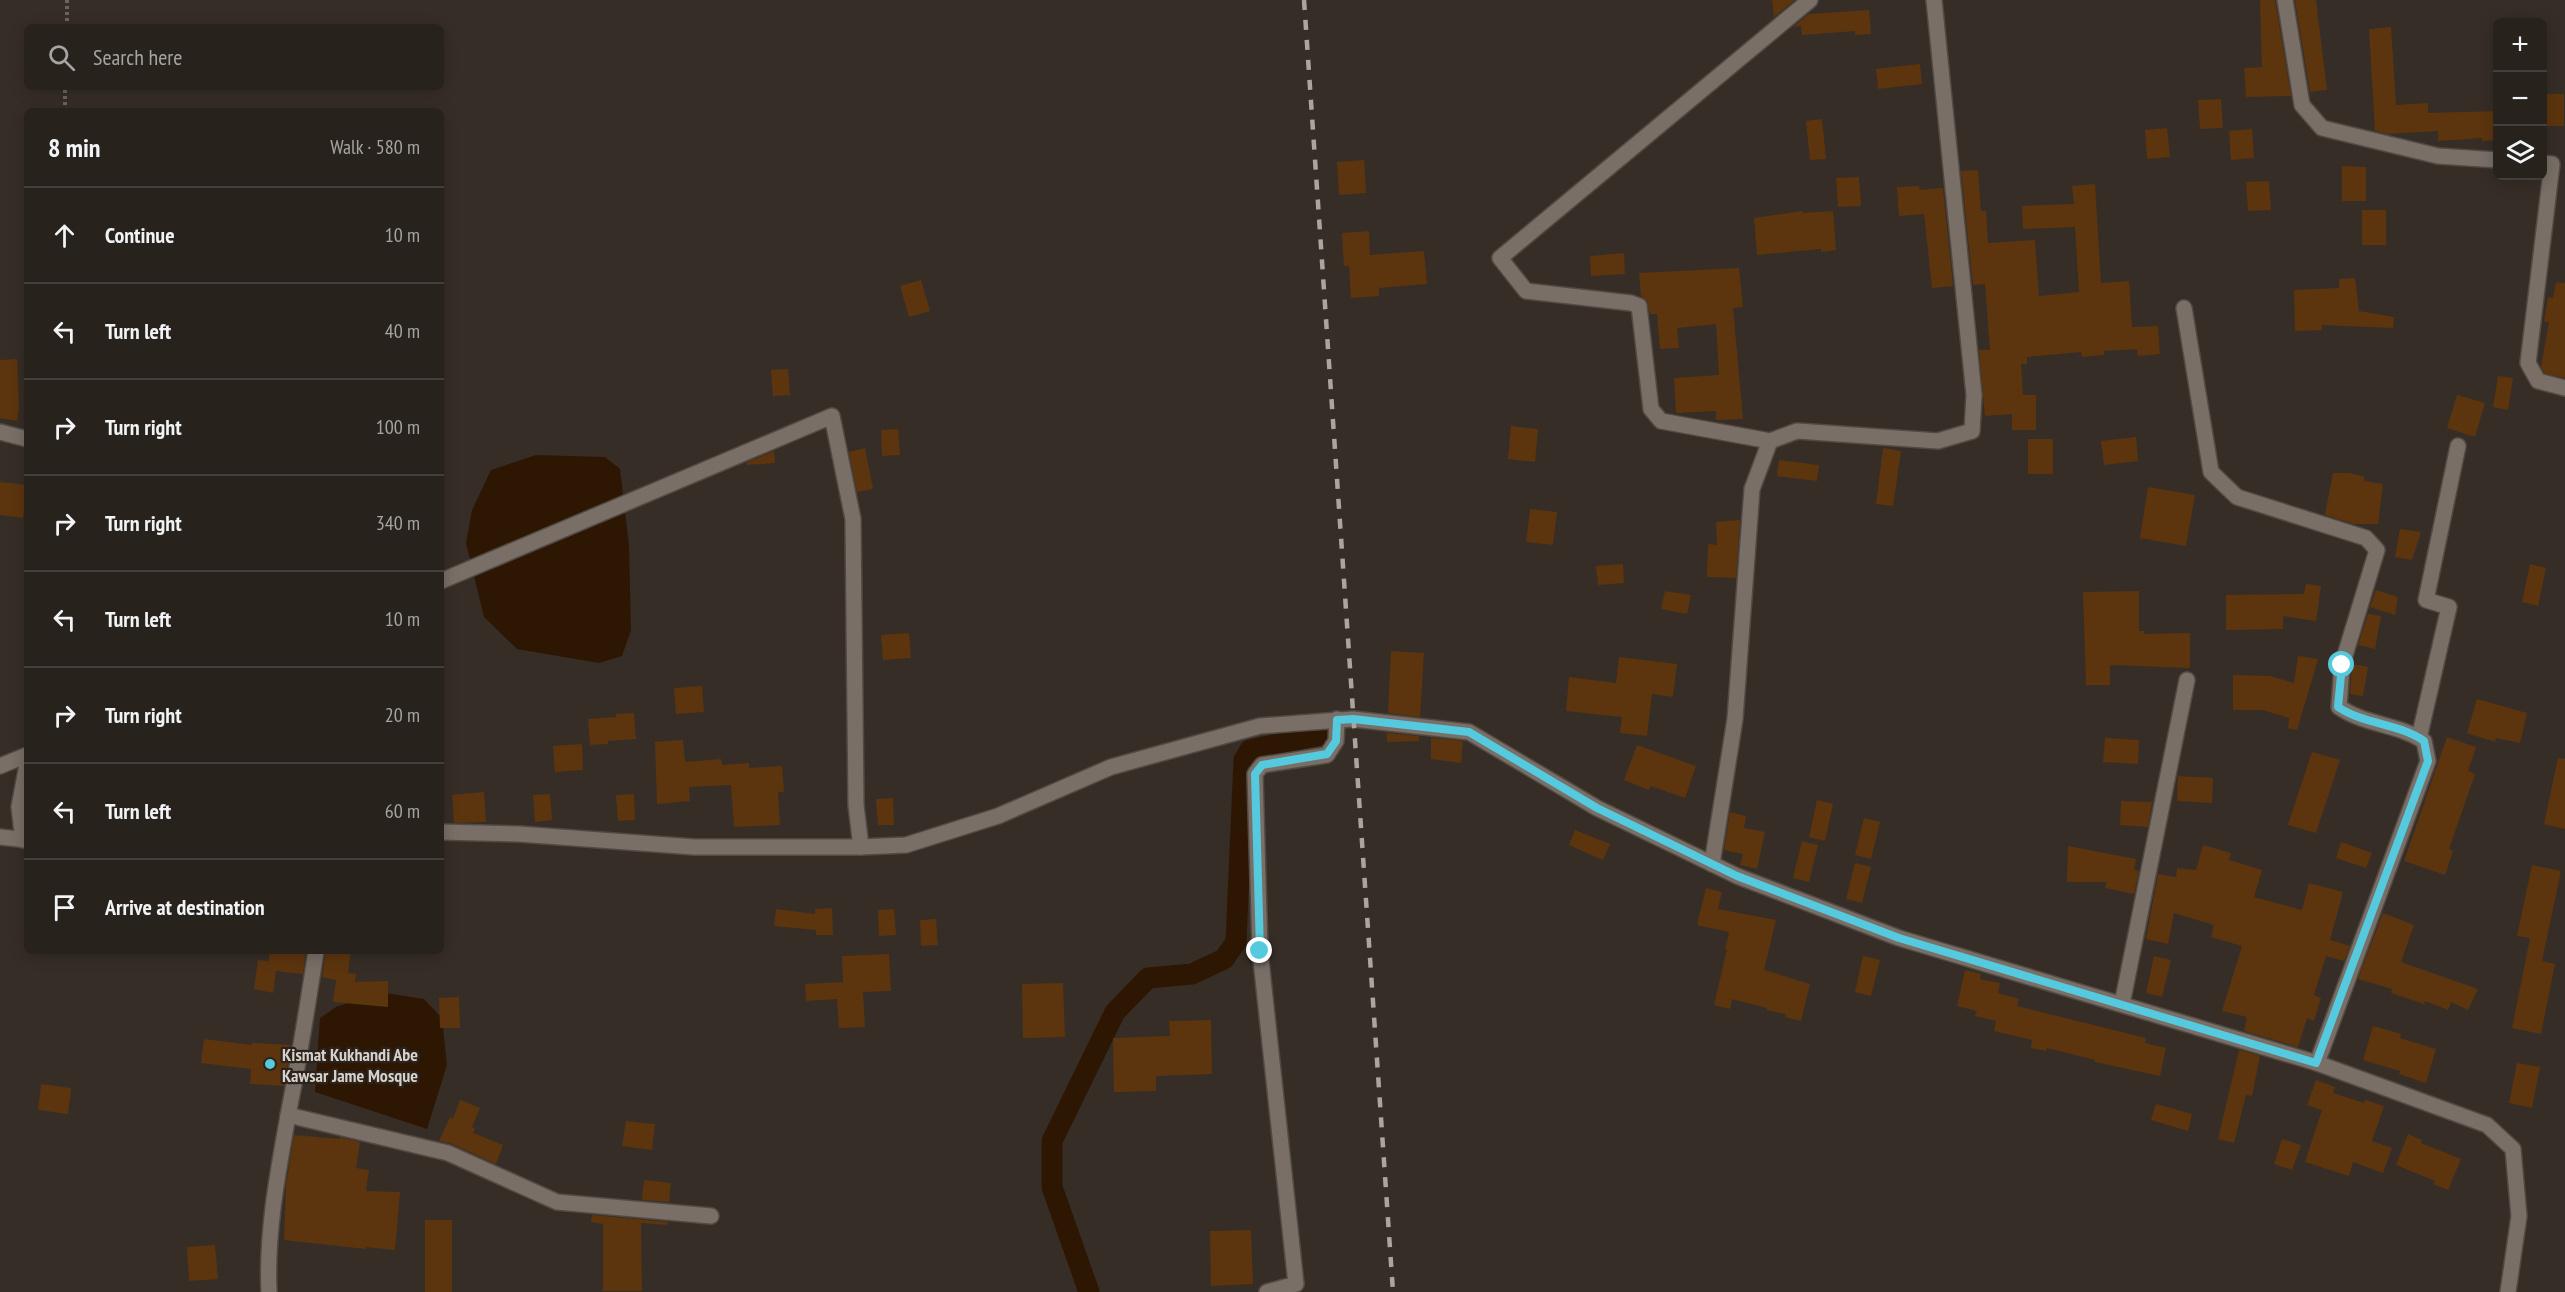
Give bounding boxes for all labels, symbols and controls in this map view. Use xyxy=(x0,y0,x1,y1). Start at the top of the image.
map controls xyxy=(2493,18,2547,180)
button: + xyxy=(2493,18,2547,72)
search box xyxy=(24,24,444,90)
icon: search xyxy=(45,41,78,74)
text: Search here xyxy=(93,43,182,71)
button: − xyxy=(2493,72,2547,126)
button: layers xyxy=(2493,126,2547,180)
text: 8 min xyxy=(48,131,101,164)
text: Walk · 580 m xyxy=(330,134,420,160)
icon: ahead xyxy=(48,219,81,252)
text: Continue xyxy=(105,221,175,249)
text: 10 m xyxy=(385,222,420,248)
icon: left xyxy=(48,315,81,348)
text: Turn left xyxy=(105,317,171,345)
text: 40 m xyxy=(385,318,420,344)
icon: right xyxy=(48,411,81,444)
text: Turn right xyxy=(105,413,182,441)
text: 100 m xyxy=(376,414,420,440)
icon: right xyxy=(48,507,81,540)
text: Turn right xyxy=(105,509,182,537)
text: 340 m xyxy=(376,510,420,536)
icon: left xyxy=(48,603,81,636)
text: Turn left xyxy=(105,605,171,633)
text: 10 m xyxy=(385,606,420,632)
route start xyxy=(2328,651,2354,677)
icon: right xyxy=(48,699,81,732)
text: Turn right xyxy=(105,701,182,729)
text: 20 m xyxy=(385,702,420,728)
icon: left xyxy=(48,795,81,828)
text: Turn left xyxy=(105,797,171,825)
text: 60 m xyxy=(385,798,420,824)
icon: arrive xyxy=(48,891,81,924)
text: Arrive at destination xyxy=(105,893,265,921)
route end xyxy=(1246,937,1272,963)
place label: Kismat Kukhandi Abe Kawsar Jame Mosque xyxy=(282,1043,418,1087)
marker: Kismat Kukhandi Abe Kawsar Jame Mosque xyxy=(263,1057,277,1071)

